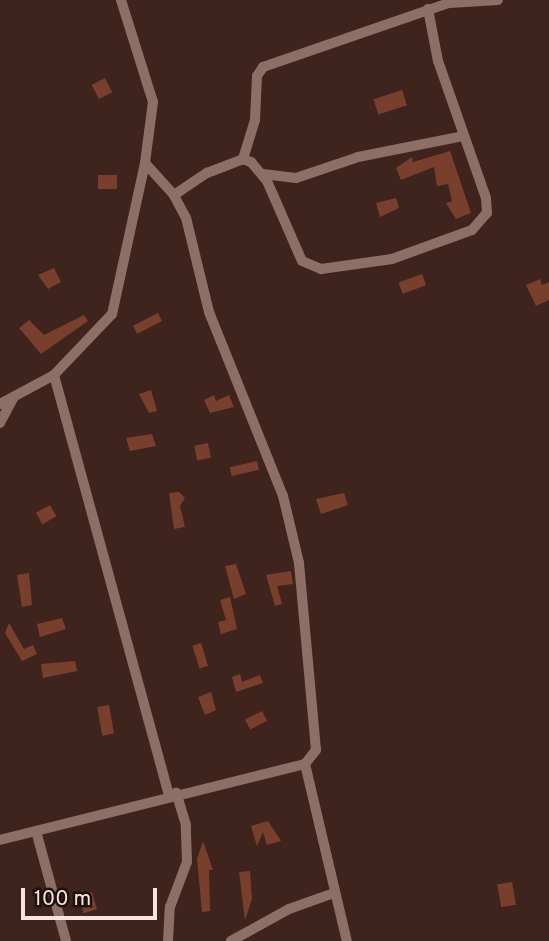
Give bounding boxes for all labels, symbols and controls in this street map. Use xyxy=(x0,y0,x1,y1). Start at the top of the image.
scale bar xyxy=(24,874,161,918)
text: 100 m xyxy=(34,886,91,913)

